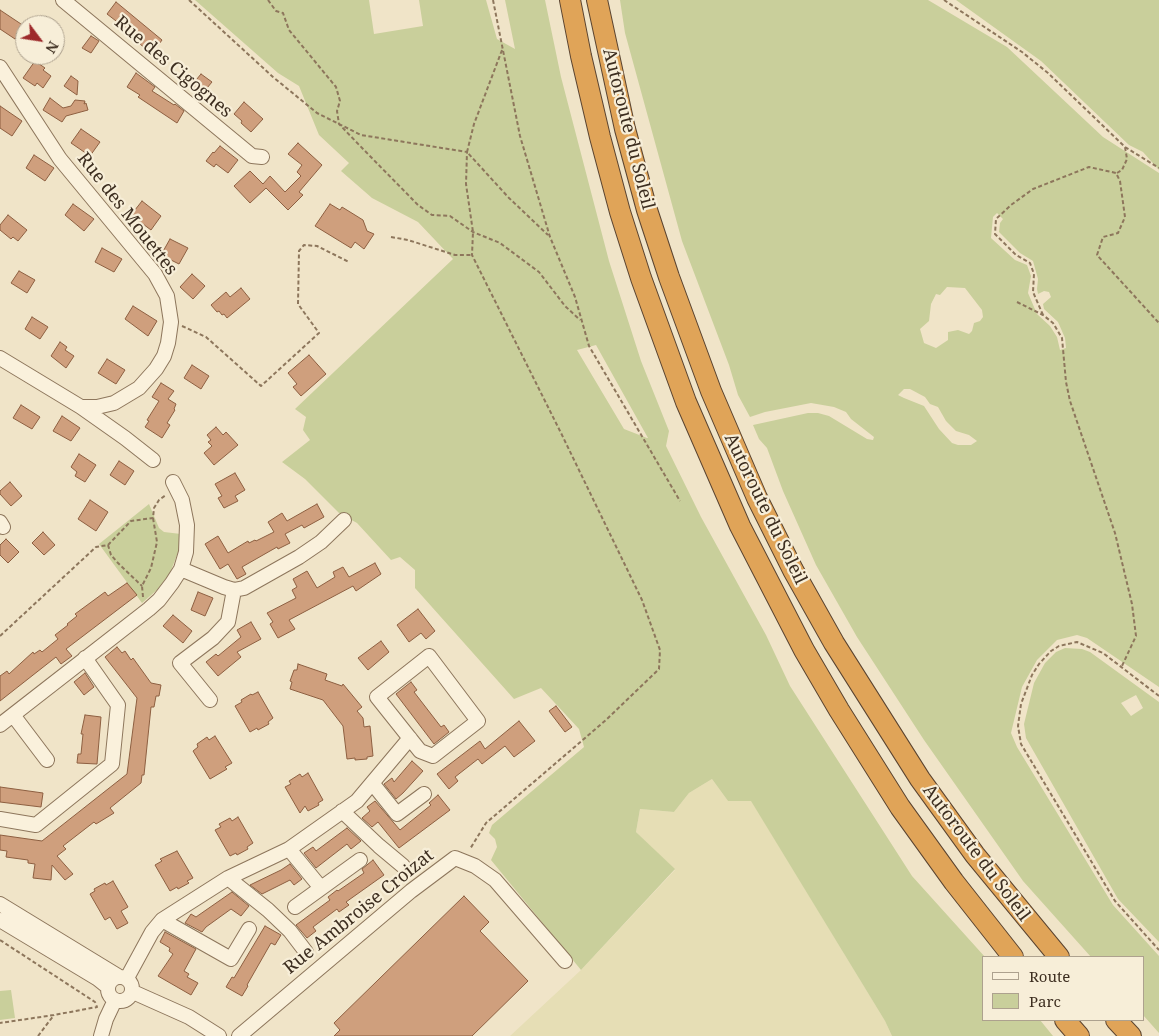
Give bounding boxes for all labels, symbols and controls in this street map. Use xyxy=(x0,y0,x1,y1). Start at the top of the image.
street label: Rue des Cigognes xyxy=(110,11,236,123)
north arrow xyxy=(15,15,65,65)
text: N xyxy=(41,38,63,57)
street label: Autoroute du Soleil xyxy=(598,46,658,212)
street label: Rue des Mouettes xyxy=(72,148,182,280)
street label: Autoroute du Soleil xyxy=(719,430,811,588)
street label: Autoroute du Soleil xyxy=(918,780,1034,926)
street label: Rue Ambroise Croizat xyxy=(280,845,438,979)
legend xyxy=(982,956,1144,1021)
text: Route xyxy=(1029,966,1070,986)
text: Parc xyxy=(1029,991,1061,1011)

